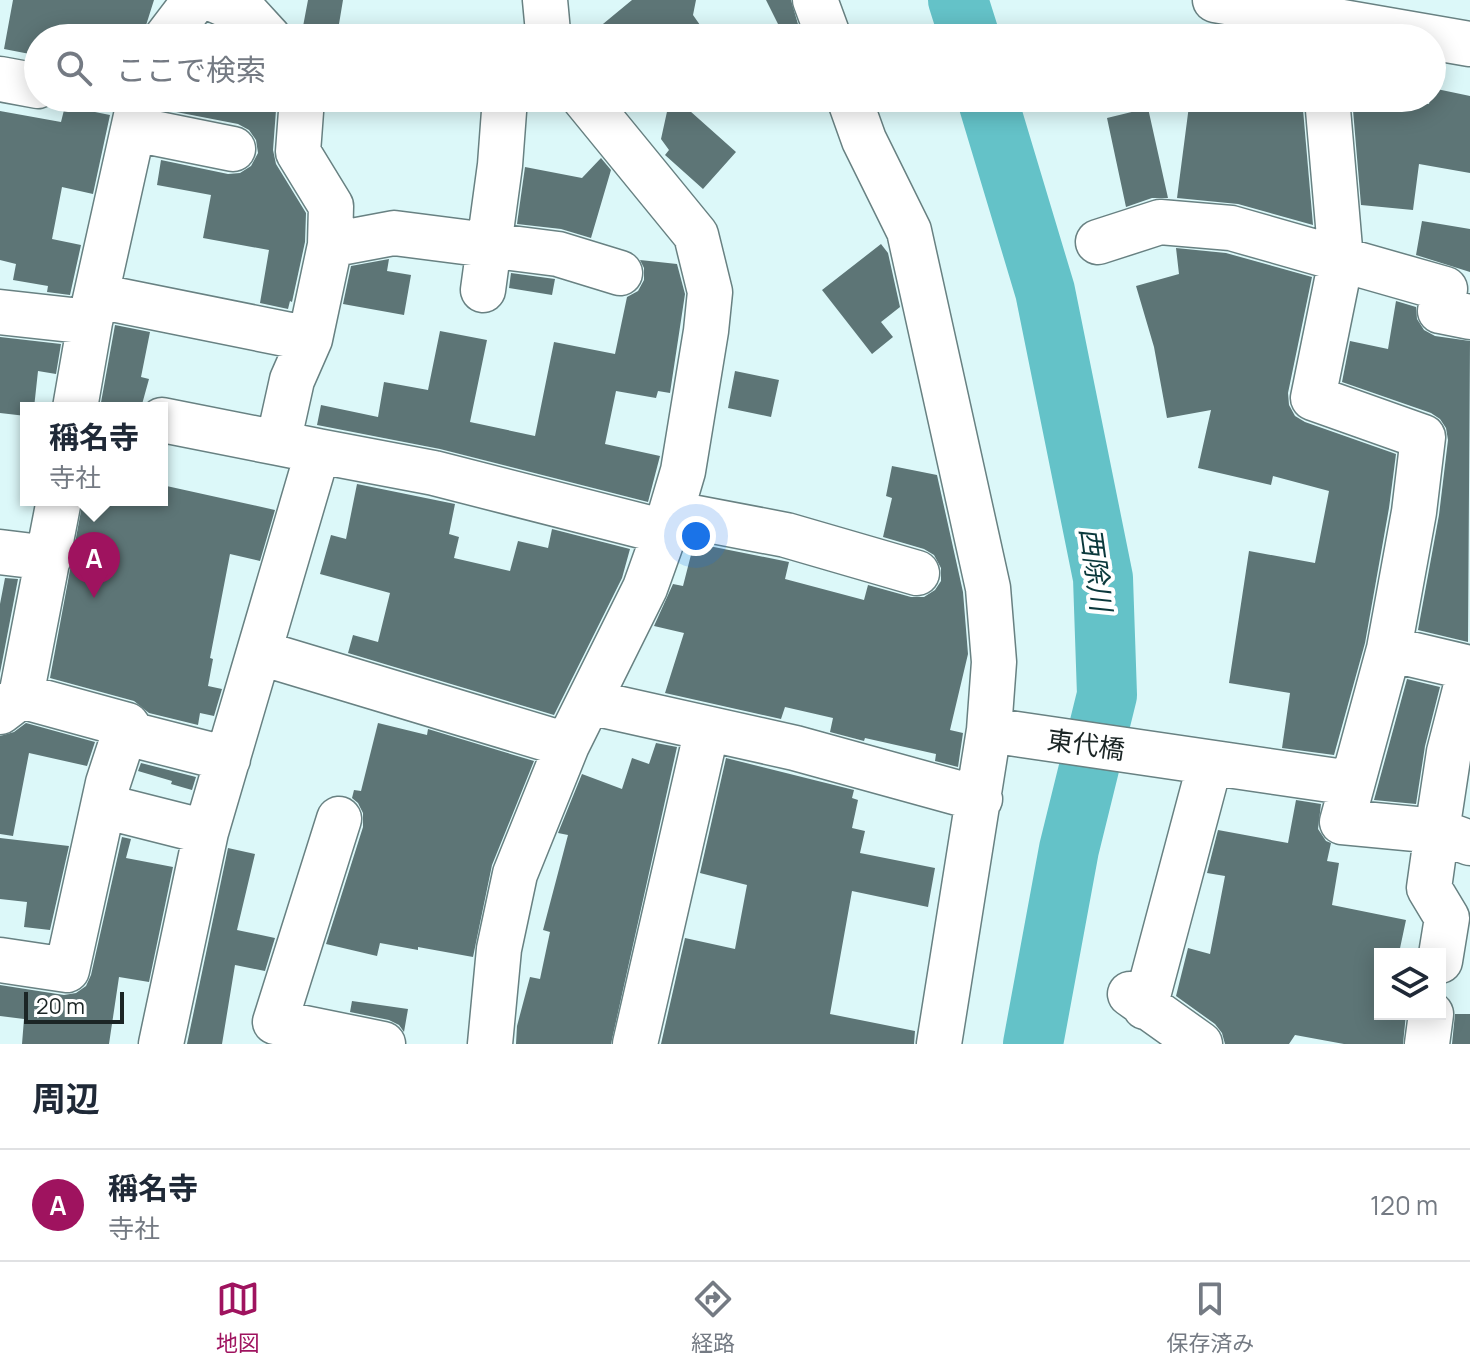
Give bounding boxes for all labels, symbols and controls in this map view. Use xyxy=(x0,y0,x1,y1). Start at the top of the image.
search box xyxy=(24,24,1446,112)
icon: search xyxy=(52,46,96,90)
text: ここで検索 xyxy=(116,49,266,90)
popup xyxy=(20,402,168,506)
text: 稱名寺 xyxy=(49,416,139,457)
text: 寺社 xyxy=(49,459,101,495)
your location xyxy=(676,516,716,556)
water label: 西除川 xyxy=(1072,525,1122,616)
pin: A xyxy=(68,532,120,598)
street label: 東代橋 xyxy=(1045,721,1127,767)
map controls xyxy=(1374,948,1446,1020)
button: layers xyxy=(1374,948,1446,1020)
scale bar xyxy=(24,988,124,1024)
text: 20 m xyxy=(36,991,85,1021)
text: 周辺 xyxy=(32,1075,100,1121)
text: 稱名寺 xyxy=(108,1167,198,1208)
text: A xyxy=(49,1187,67,1223)
text: 120 m xyxy=(1370,1187,1438,1223)
text: 寺社 xyxy=(108,1210,160,1246)
tab: 地図 xyxy=(216,1277,260,1358)
tab: 経路 xyxy=(691,1277,735,1358)
tab: 保存済み xyxy=(1166,1277,1254,1358)

